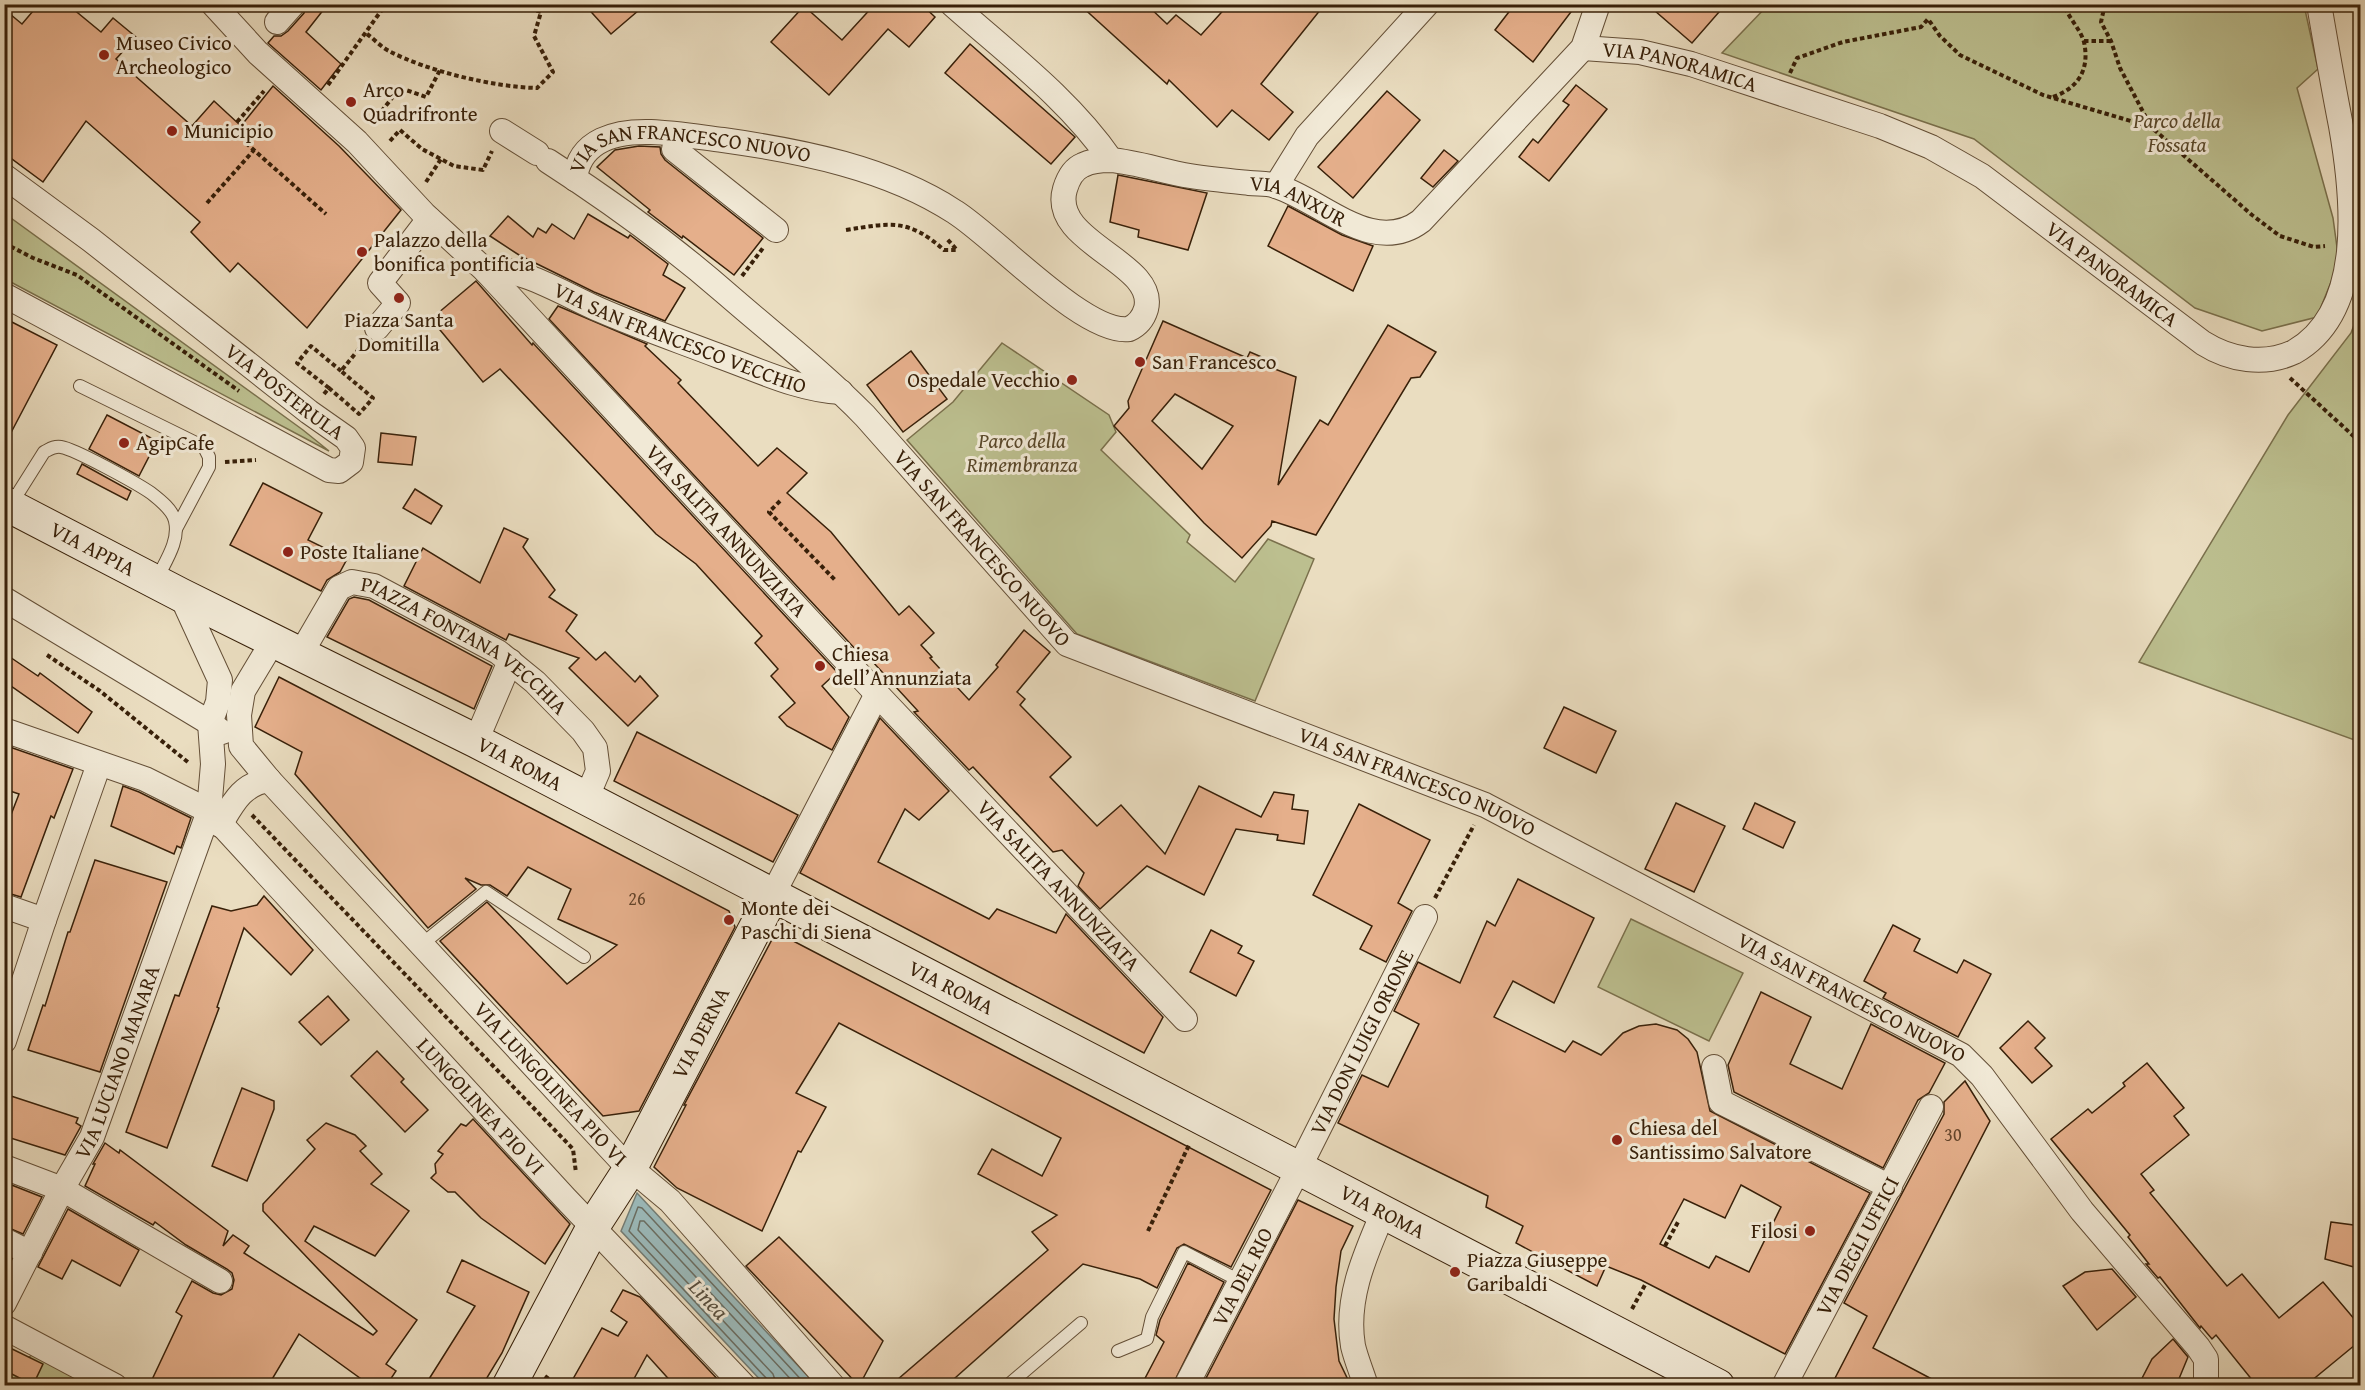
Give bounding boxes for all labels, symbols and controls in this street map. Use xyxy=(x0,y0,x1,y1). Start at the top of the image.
place label: Museo Civico Archeologico xyxy=(116,27,232,82)
street label: VIA PANORAMICA xyxy=(1601,33,1762,100)
marker: Museo Civico Archeologico xyxy=(97,48,111,62)
place label: Arco Quadrifronte xyxy=(363,74,478,129)
marker: Arco Quadrifronte xyxy=(344,95,358,109)
park label: Parco della Fossata xyxy=(2132,105,2221,160)
place label: Municipio xyxy=(184,115,273,146)
street label: VIA SAN FRANCESCO NUOVO xyxy=(561,116,814,177)
marker: Municipio xyxy=(165,124,179,138)
street label: VIA ANXUR xyxy=(1249,167,1353,235)
street label: VIA PANORAMICA xyxy=(2039,213,2185,334)
place label: Palazzo della bonifica pontificia xyxy=(374,224,535,279)
marker: Palazzo della bonifica pontificia xyxy=(355,245,369,259)
street label: VIA SAN FRANCESCO VECCHIO xyxy=(549,274,810,401)
marker: Piazza Santa Domitilla xyxy=(392,291,406,305)
place label: Piazza Santa Domitilla xyxy=(344,304,454,359)
street label: VIA POSTERULA xyxy=(219,335,351,447)
place label: San Francesco xyxy=(1152,346,1277,377)
marker: San Francesco xyxy=(1133,355,1147,369)
place label: Ospedale Vecchio xyxy=(907,364,1060,395)
marker: Ospedale Vecchio xyxy=(1065,373,1079,387)
park label: Parco della Rimembranza xyxy=(965,425,1078,480)
place label: AgipCafe xyxy=(136,427,214,458)
marker: AgipCafe xyxy=(117,436,131,450)
street label: VIA SALITA ANNUNZIATA xyxy=(639,437,815,624)
street label: VIA SAN FRANCESCO NUOVO xyxy=(887,442,1078,653)
street label: VIA APPIA xyxy=(45,514,141,584)
place label: Poste Italiane xyxy=(300,536,420,567)
marker: Poste Italiane xyxy=(281,545,295,559)
street label: PIAZZA FONTANA VECCHIA xyxy=(358,568,575,722)
place label: Chiesa dell’Annunziata xyxy=(832,638,972,693)
marker: Chiesa dell’Annunziata xyxy=(813,659,827,673)
street label: VIA SAN FRANCESCO NUOVO xyxy=(1294,718,1541,844)
street label: VIA ROMA xyxy=(472,728,568,798)
street label: VIA SALITA ANNUNZIATA xyxy=(970,793,1148,978)
house number: 26 xyxy=(628,885,646,912)
place label: Monte dei Paschi di Siena xyxy=(741,892,871,947)
marker: Monte dei Paschi di Siena xyxy=(722,913,736,927)
street label: VIA SAN FRANCESCO NUOVO xyxy=(1732,924,1972,1070)
street label: VIA DON LUIGI ORIONE xyxy=(1302,944,1421,1140)
street label: VIA ROMA xyxy=(903,952,1000,1022)
street label: VIA LUCIANO MANARA xyxy=(66,961,167,1165)
street label: VIA DERNA xyxy=(664,981,737,1084)
street label: VIA LUNGOLINEA PIO VI xyxy=(469,997,633,1171)
street label: LUNGOLINEA PIO VI xyxy=(412,1033,550,1179)
place label: Chiesa del Santissimo Salvatore xyxy=(1629,1112,1812,1167)
house number: 30 xyxy=(1944,1121,1962,1148)
marker: Chiesa del Santissimo Salvatore xyxy=(1610,1133,1624,1147)
street label: VIA DEGLI UFFICI xyxy=(1808,1171,1907,1321)
street label: VIA ROMA xyxy=(1334,1176,1431,1246)
place label: Filosi xyxy=(1751,1215,1798,1246)
street label: VIA DEL RIO xyxy=(1204,1222,1281,1331)
marker: Filosi xyxy=(1803,1224,1817,1238)
place label: Piazza Giuseppe Garibaldi xyxy=(1467,1244,1608,1299)
marker: Piazza Giuseppe Garibaldi xyxy=(1448,1265,1462,1279)
water label: Linea xyxy=(681,1271,736,1327)

